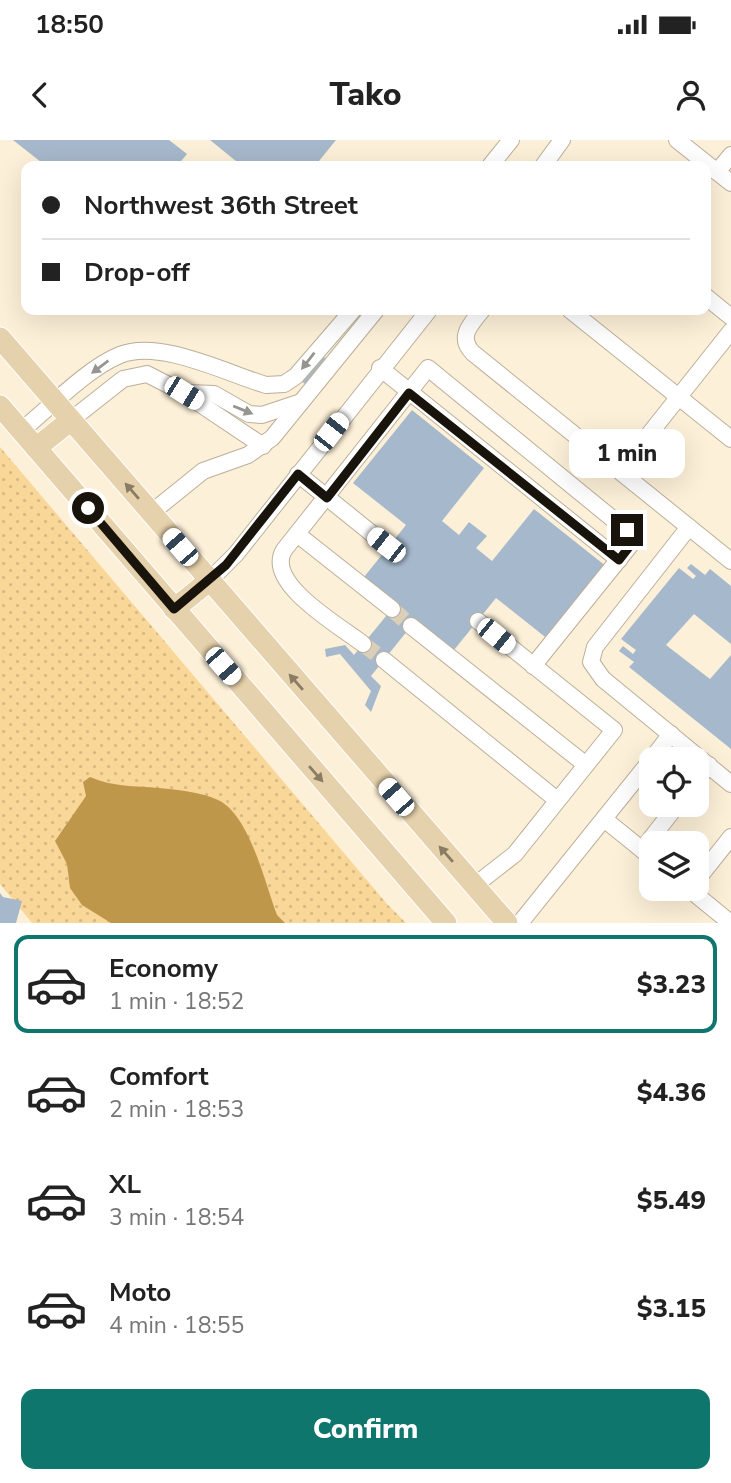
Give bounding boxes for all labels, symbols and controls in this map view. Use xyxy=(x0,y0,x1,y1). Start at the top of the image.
text: 18:50 xyxy=(35,7,104,42)
text: Tako xyxy=(330,73,401,116)
icon: back xyxy=(21,76,59,114)
icon: person xyxy=(672,76,710,114)
text: Northwest 36th Street xyxy=(84,188,358,223)
text: Drop-off xyxy=(84,255,190,290)
one-way arrow xyxy=(301,352,316,369)
one-way arrow xyxy=(91,360,109,374)
car xyxy=(161,373,208,413)
one-way arrow xyxy=(233,404,254,415)
car xyxy=(310,409,353,455)
callout: 1 min xyxy=(569,428,685,478)
text: 1 min xyxy=(597,438,657,469)
one-way arrow xyxy=(124,482,140,500)
route start xyxy=(72,492,104,524)
route end xyxy=(611,514,643,546)
car xyxy=(159,524,202,570)
car xyxy=(363,524,410,566)
car xyxy=(474,615,519,657)
car xyxy=(202,643,245,689)
one-way arrow xyxy=(288,673,304,691)
map controls xyxy=(639,747,709,901)
button: locate xyxy=(639,747,709,817)
one-way arrow xyxy=(308,765,324,783)
car xyxy=(375,774,418,820)
button: layers xyxy=(639,831,709,901)
one-way arrow xyxy=(438,845,454,863)
text: Economy xyxy=(109,951,218,986)
icon: car xyxy=(25,953,88,1016)
text: $3.23 xyxy=(637,967,706,1002)
text: 1 min · 18:52 xyxy=(109,986,244,1017)
text: Comfort xyxy=(109,1059,209,1094)
icon: car xyxy=(25,1061,88,1124)
text: $4.36 xyxy=(637,1075,706,1110)
text: 2 min · 18:53 xyxy=(109,1094,244,1125)
text: XL xyxy=(109,1167,141,1202)
icon: car xyxy=(25,1169,88,1232)
text: $5.49 xyxy=(637,1183,706,1218)
text: 3 min · 18:54 xyxy=(109,1202,244,1233)
text: Moto xyxy=(109,1275,171,1310)
icon: car xyxy=(25,1277,88,1340)
text: $3.15 xyxy=(637,1291,706,1326)
text: 4 min · 18:55 xyxy=(109,1310,244,1341)
button: Confirm xyxy=(21,1389,710,1469)

